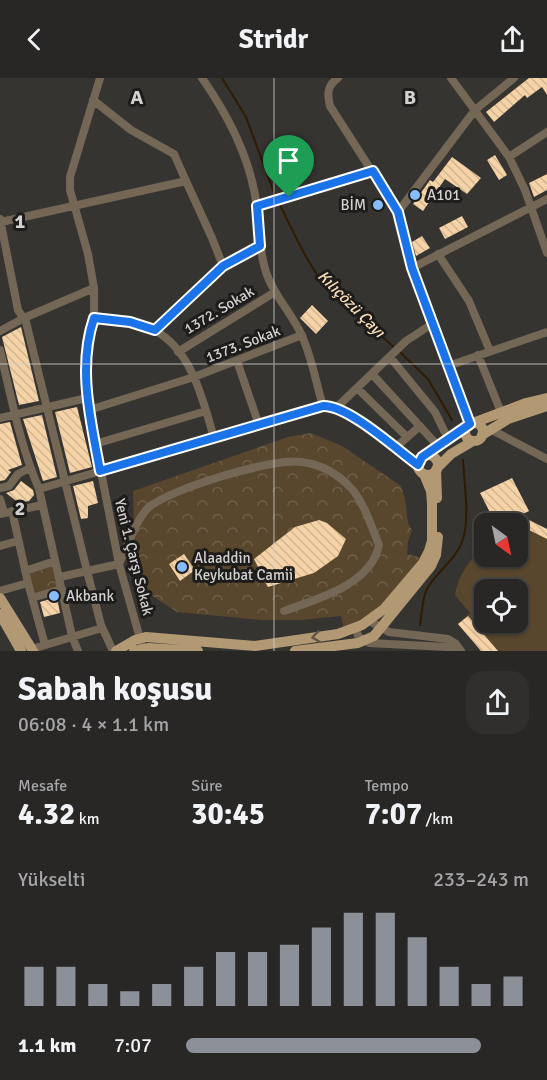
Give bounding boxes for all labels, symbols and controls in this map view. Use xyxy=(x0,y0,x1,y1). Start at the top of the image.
icon: back xyxy=(18,23,51,56)
text: Stridr xyxy=(239,23,308,56)
icon: share xyxy=(496,23,529,56)
text: A xyxy=(131,85,144,110)
text: B xyxy=(404,85,416,110)
pin xyxy=(263,135,314,197)
icon: arrive xyxy=(272,144,305,177)
place label: A101 xyxy=(427,186,460,204)
marker: A101 xyxy=(408,188,422,202)
place label: BİM xyxy=(340,196,366,214)
marker: BİM xyxy=(371,198,385,212)
text: 1 xyxy=(15,209,26,234)
water label: Kılıçözü Çayı xyxy=(313,266,389,342)
street label: 1372. Sokak xyxy=(181,282,258,338)
street label: 1373. Sokak xyxy=(203,321,283,366)
text: 2 xyxy=(15,496,25,521)
street label: Yeni 1. Çarşı Sokak xyxy=(111,497,157,618)
north arrow xyxy=(474,513,528,567)
map controls xyxy=(474,513,528,633)
place label: Alaaddin Keykubat Camii xyxy=(194,549,293,584)
marker: Alaaddin Keykubat Camii xyxy=(175,560,189,574)
button: locate xyxy=(474,579,528,633)
place label: Akbank xyxy=(66,587,114,605)
marker: Akbank xyxy=(47,589,61,603)
one-way arrow xyxy=(312,631,321,643)
text: Sabah koşusu xyxy=(18,669,213,710)
button: share xyxy=(466,671,529,734)
text: 06:08 · 4 × 1.1 km xyxy=(18,712,169,737)
text: Mesafe xyxy=(18,776,67,796)
text: Süre xyxy=(191,776,223,796)
text: Tempo xyxy=(365,776,409,796)
text: 4.32 xyxy=(18,796,75,833)
text: 30:45 xyxy=(191,796,265,833)
text: 7:07 xyxy=(365,796,422,833)
text: km xyxy=(75,809,100,829)
text: /km xyxy=(422,809,453,829)
text: Yükselti xyxy=(18,867,85,892)
text: 233–243 m xyxy=(433,867,529,892)
text: 1.1 km xyxy=(18,1033,76,1058)
text: 7:07 xyxy=(114,1033,152,1058)

